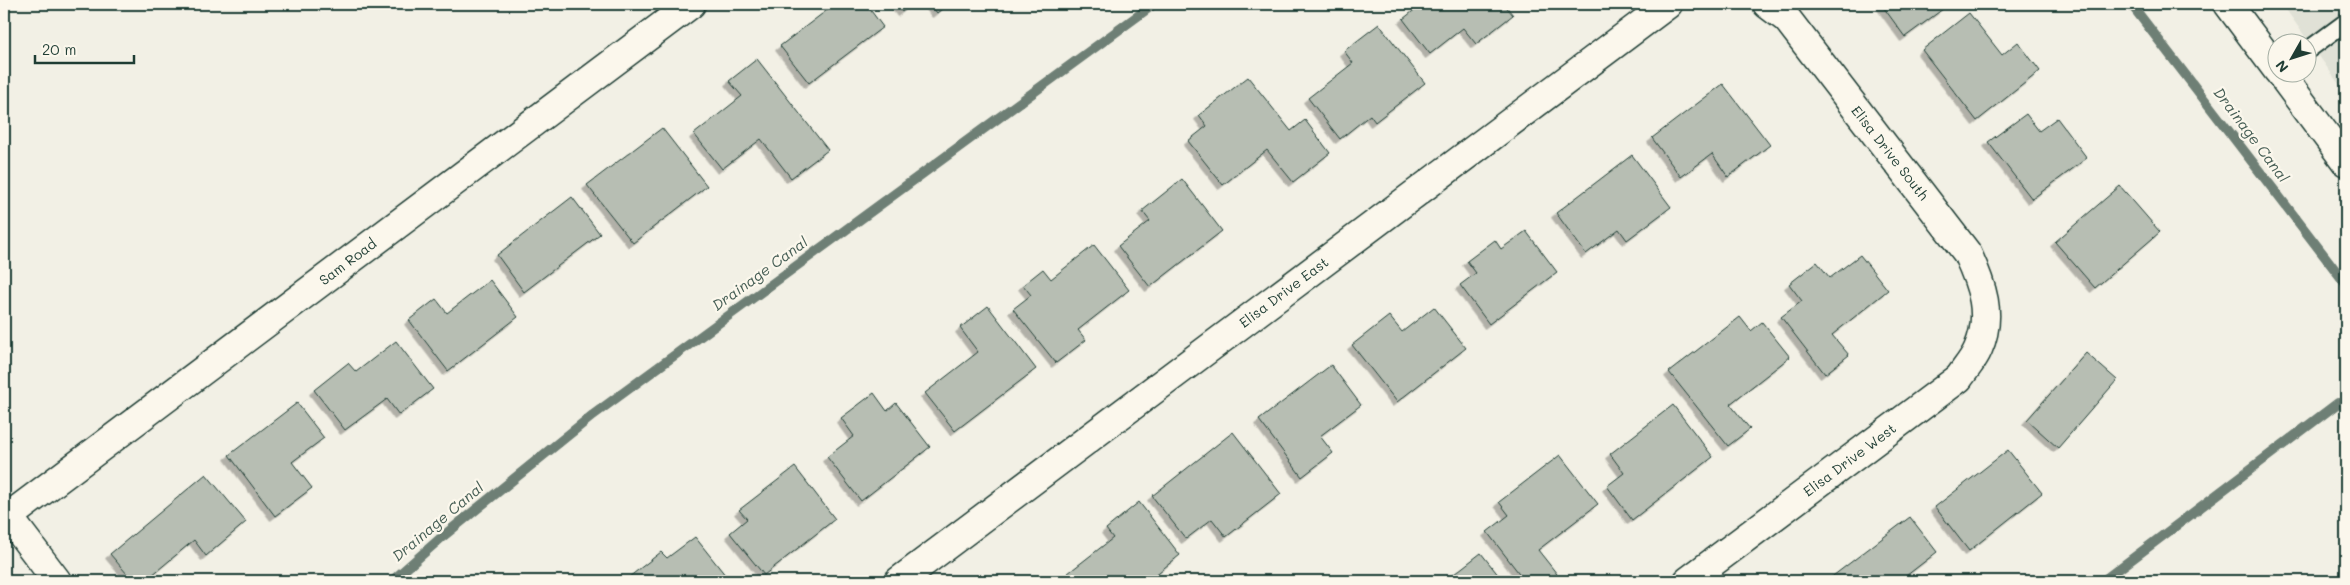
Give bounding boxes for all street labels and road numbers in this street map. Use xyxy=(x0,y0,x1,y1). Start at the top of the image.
street label: Elisa Drive South xyxy=(1847,101,1933,204)
street label: Sam Road xyxy=(315,234,380,289)
street label: Elisa Drive East xyxy=(1235,252,1332,332)
street label: Elisa Drive West xyxy=(1799,419,1900,500)

